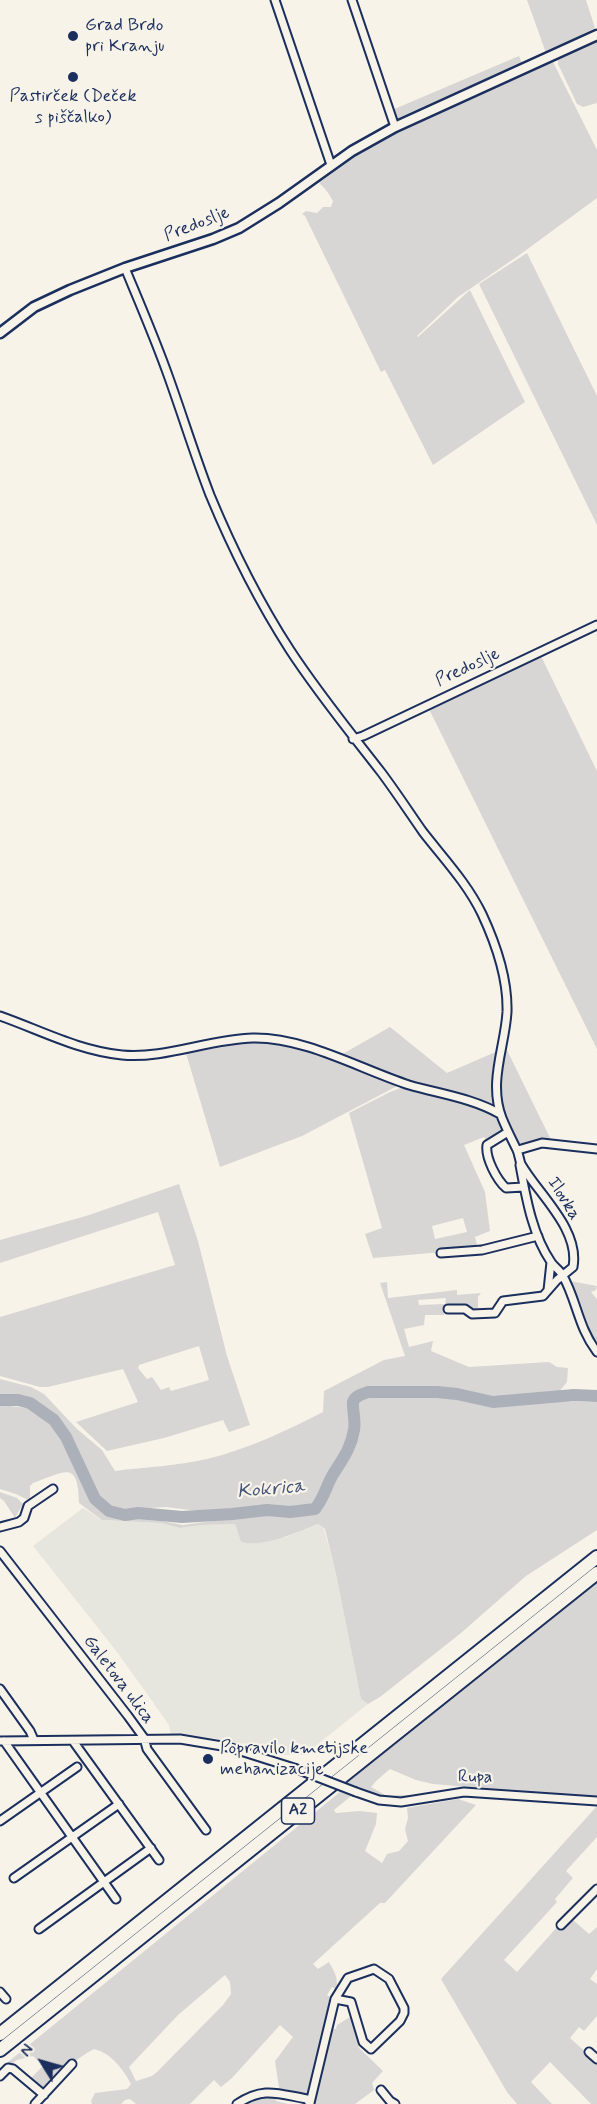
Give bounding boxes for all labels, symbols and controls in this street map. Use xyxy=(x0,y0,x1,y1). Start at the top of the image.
place label: Grad Brdo pri Kranju xyxy=(85,15,164,57)
marker: Grad Brdo pri Kranju xyxy=(66,29,80,43)
marker: Pastirček (Deček s piščalko) xyxy=(66,70,80,84)
place label: Pastirček (Deček s piščalko) xyxy=(9,86,137,128)
street label: Predoslje xyxy=(161,203,233,247)
street label: Predoslje xyxy=(432,644,504,692)
street label: Ilovka xyxy=(542,1174,584,1224)
water label: Kokrica xyxy=(236,1475,306,1505)
street label: Galetova ulica xyxy=(78,1631,158,1729)
place label: Popravilo kmetijske mehanizacije xyxy=(220,1738,368,1780)
marker: Popravilo kmetijske mehanizacije xyxy=(201,1752,215,1766)
street label: Rupa xyxy=(458,1767,492,1789)
road number: A2 xyxy=(282,1798,314,1824)
north arrow xyxy=(12,2032,72,2092)
text: N xyxy=(16,2040,39,2061)

